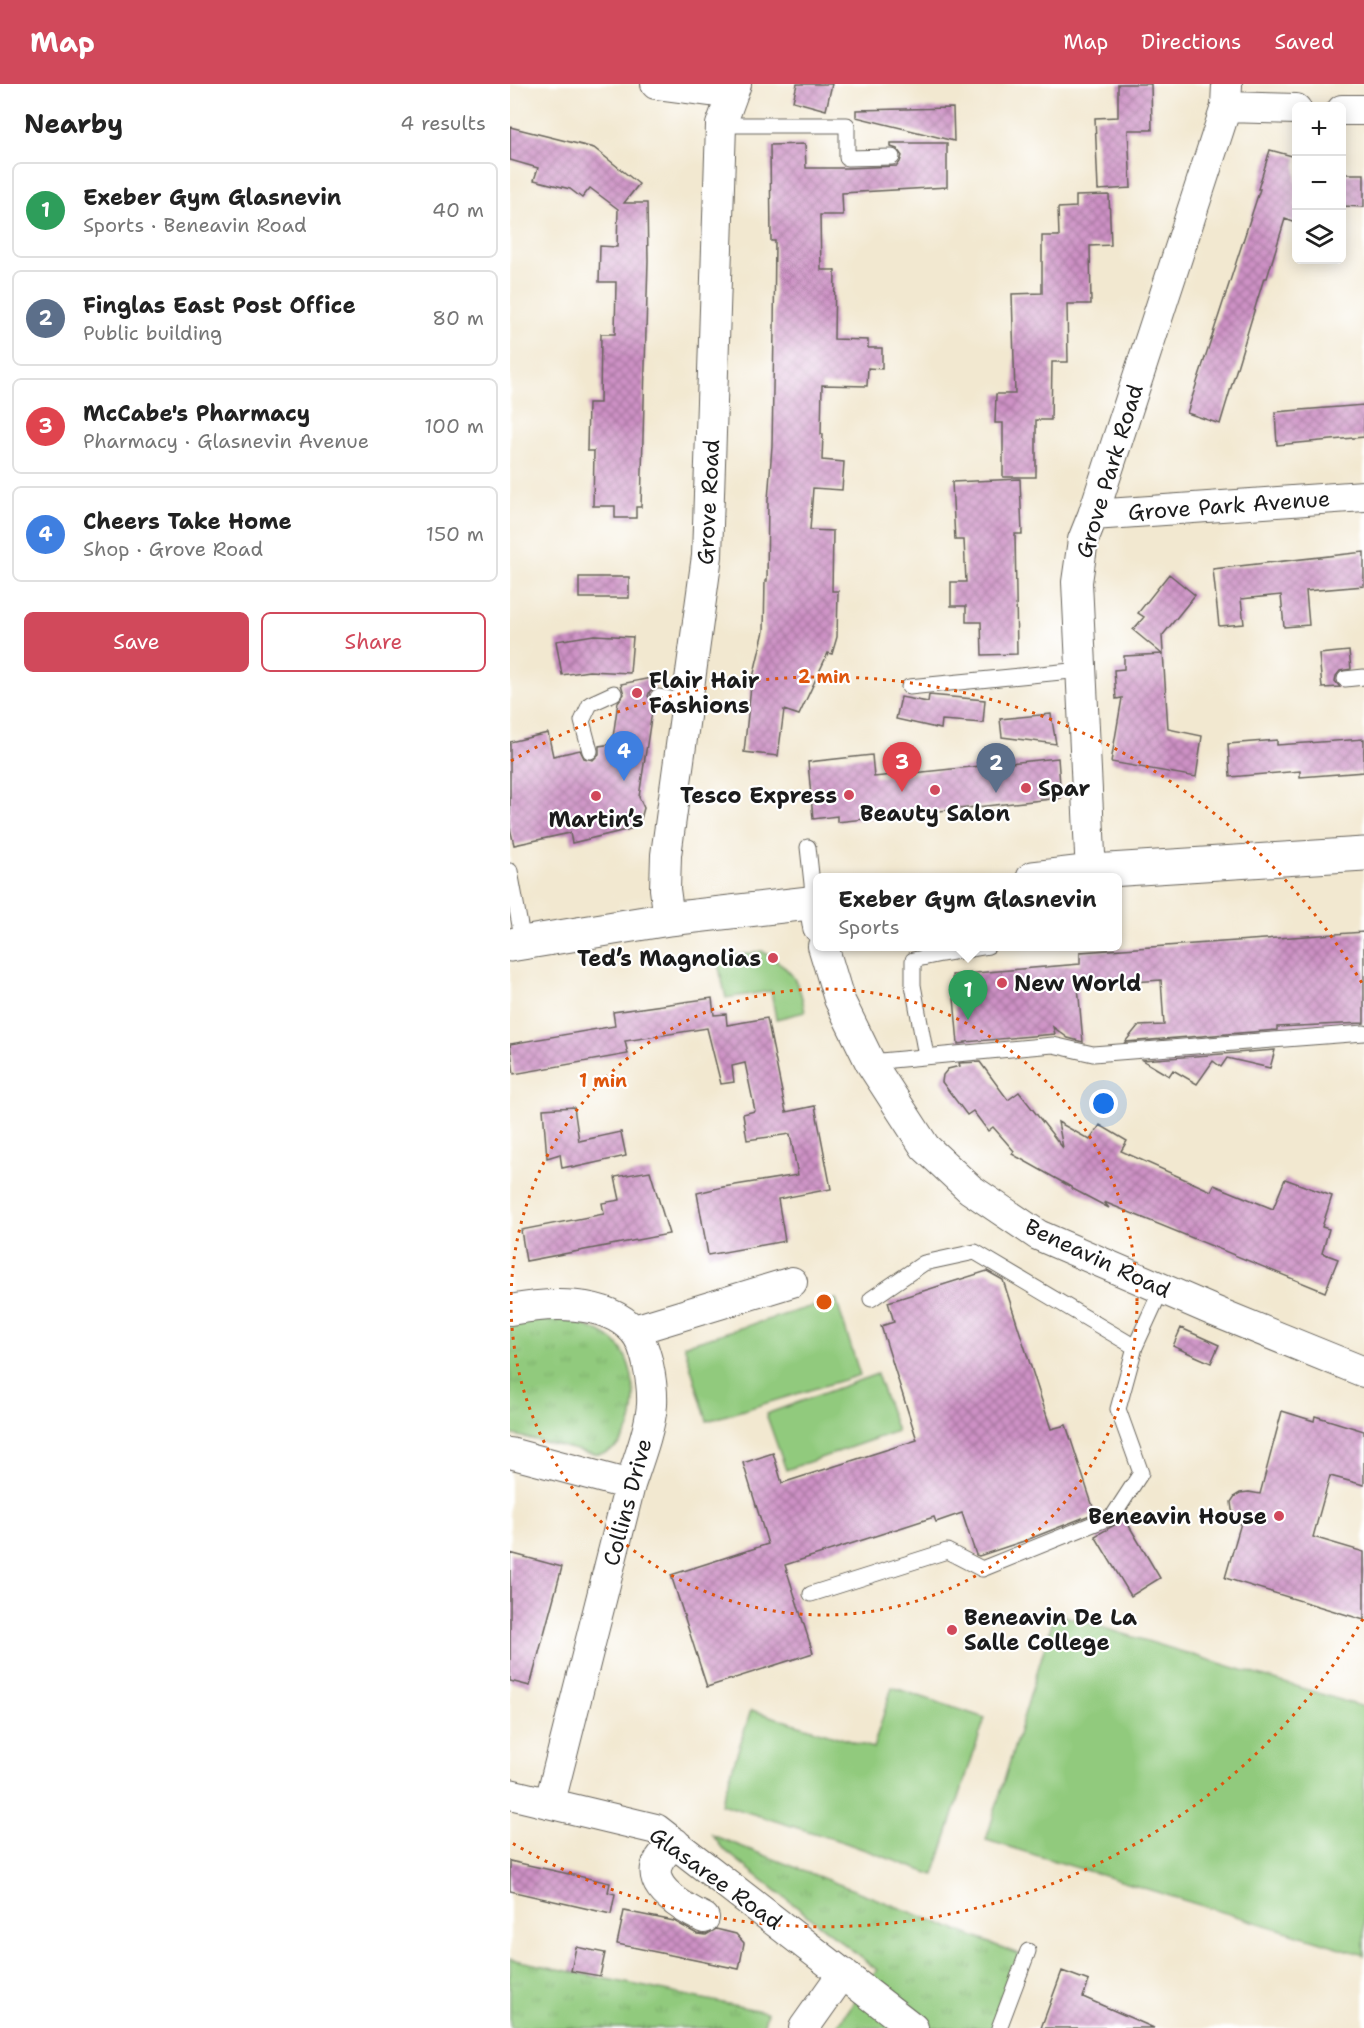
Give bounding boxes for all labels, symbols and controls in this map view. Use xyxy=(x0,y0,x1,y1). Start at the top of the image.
text: Map xyxy=(30,23,95,61)
text: Map xyxy=(1063,28,1108,56)
text: Directions xyxy=(1141,28,1241,56)
text: Saved xyxy=(1274,28,1334,56)
map controls xyxy=(1292,102,1346,264)
button: + xyxy=(1292,102,1346,156)
text: Nearby xyxy=(24,106,123,141)
text: 4 results xyxy=(400,110,486,136)
button: − xyxy=(1292,156,1346,210)
text: Exeber Gym Glasnevin xyxy=(83,183,341,212)
text: 1 xyxy=(41,197,50,223)
text: 40 m xyxy=(432,197,484,223)
button: layers xyxy=(1292,210,1346,264)
text: Sports · Beneavin Road xyxy=(83,212,307,238)
text: Finglas East Post Office xyxy=(83,291,356,320)
text: 2 xyxy=(39,305,53,331)
text: 80 m xyxy=(432,305,484,331)
text: Public building xyxy=(83,320,222,346)
street label: Grove Park Road xyxy=(1069,381,1150,562)
text: McCabe's Pharmacy xyxy=(83,399,310,428)
text: 3 xyxy=(39,413,53,439)
text: 100 m xyxy=(424,413,484,439)
text: Pharmacy · Glasnevin Avenue xyxy=(83,428,369,454)
street label: Grove Road xyxy=(691,439,726,566)
street label: Grove Park Avenue xyxy=(1127,484,1331,527)
text: Cheers Take Home xyxy=(83,507,292,536)
text: 4 xyxy=(39,521,53,547)
text: 150 m xyxy=(426,521,484,547)
text: Shop · Grove Road xyxy=(83,536,263,562)
button: Save xyxy=(24,612,249,672)
button: Share xyxy=(261,612,486,672)
text: 2 min xyxy=(798,665,850,689)
place label: Flair Hair Fashions xyxy=(649,666,760,720)
marker: Flair Hair Fashions xyxy=(630,686,644,700)
pin: 4 xyxy=(604,732,644,781)
pin: 3 xyxy=(882,742,922,792)
pin: 2 xyxy=(976,744,1016,793)
place label: Spar xyxy=(1038,774,1091,803)
place label: Tesco Express xyxy=(680,781,837,810)
marker: Spar xyxy=(1019,781,1033,795)
marker: Beauty Salon xyxy=(928,783,942,797)
marker: Tesco Express xyxy=(842,788,856,802)
marker: Martin’s xyxy=(589,789,603,803)
place label: Beauty Salon xyxy=(860,799,1010,828)
place label: Martin’s xyxy=(548,805,644,834)
popup xyxy=(813,873,1122,951)
text: Exeber Gym Glasnevin xyxy=(838,885,1097,914)
text: Sports xyxy=(838,914,900,940)
place label: Ted’s Magnolias xyxy=(577,944,761,973)
marker: Ted’s Magnolias xyxy=(766,951,780,965)
place label: New World xyxy=(1014,969,1141,998)
pin: 1 xyxy=(948,970,988,1020)
marker: New World xyxy=(995,976,1009,990)
text: 1 min xyxy=(579,1069,627,1093)
your location xyxy=(1089,1089,1118,1118)
street label: Beneavin Road xyxy=(1020,1212,1175,1305)
centre of rings xyxy=(814,1292,834,1312)
street label: Collins Drive xyxy=(597,1435,658,1569)
place label: Beneavin House xyxy=(1088,1502,1267,1531)
marker: Beneavin House xyxy=(1272,1509,1286,1523)
place label: Beneavin De La Salle College xyxy=(964,1603,1137,1657)
marker: Beneavin De La Salle College xyxy=(945,1623,959,1637)
street label: Glasaree Road xyxy=(644,1820,788,1936)

